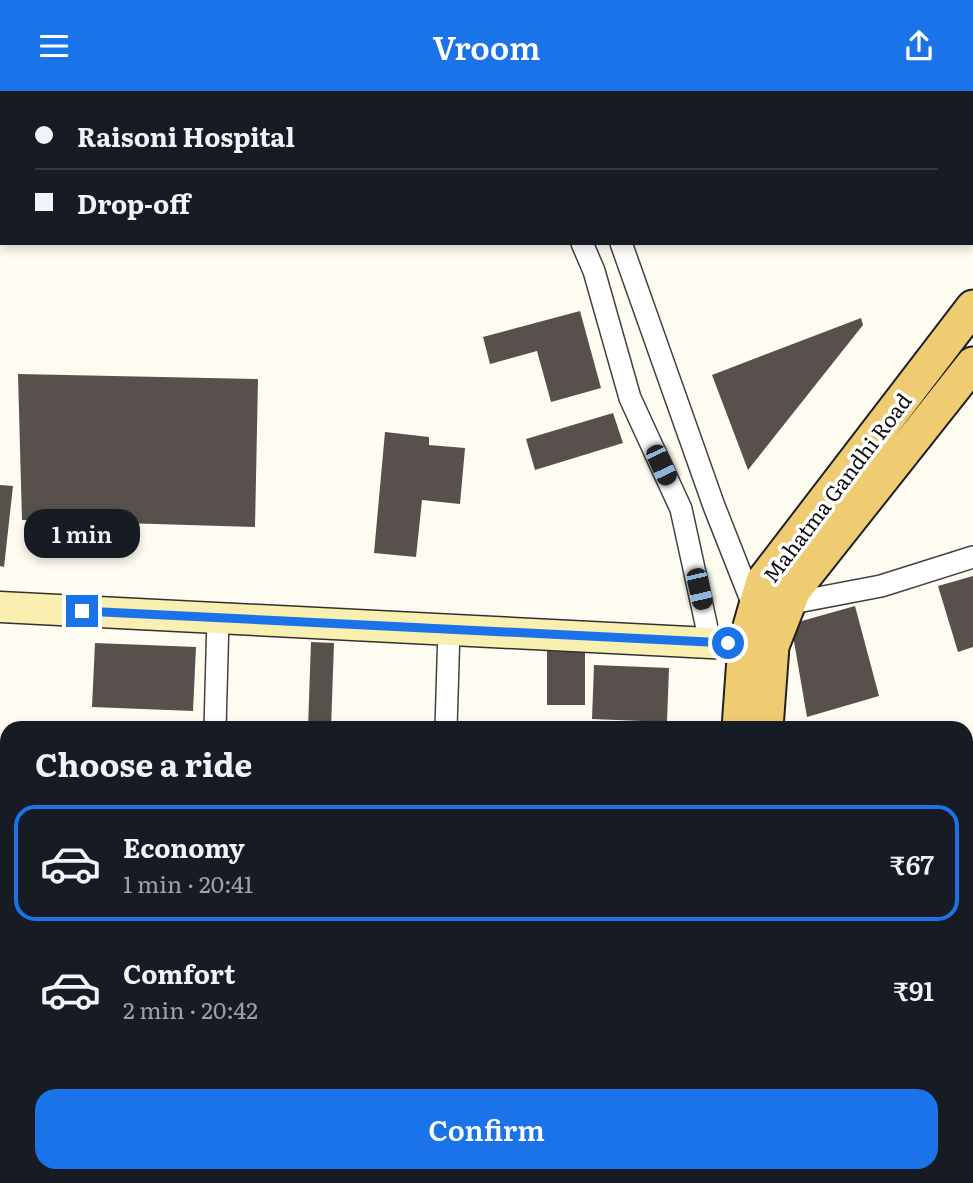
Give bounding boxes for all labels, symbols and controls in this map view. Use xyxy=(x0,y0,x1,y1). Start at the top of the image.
text: Vroom xyxy=(432,22,541,70)
icon: menu xyxy=(35,27,73,65)
icon: share xyxy=(900,27,938,65)
text: Raisoni Hospital xyxy=(77,116,295,155)
text: Drop-off xyxy=(77,183,190,222)
street label: Mahatma Gandhi Road xyxy=(754,386,918,588)
car xyxy=(643,442,680,488)
callout: 1 min xyxy=(24,510,140,559)
text: 1 min xyxy=(52,516,112,550)
car xyxy=(685,566,714,612)
route end xyxy=(66,595,98,627)
route start xyxy=(712,627,744,659)
text: Choose a ride xyxy=(35,739,252,787)
text: Economy xyxy=(123,827,245,866)
icon: car xyxy=(39,832,102,895)
text: ₹67 xyxy=(890,844,934,883)
text: 1 min · 20:41 xyxy=(123,866,253,900)
text: Comfort xyxy=(123,953,235,992)
icon: car xyxy=(39,958,102,1021)
text: ₹91 xyxy=(893,970,934,1009)
text: 2 min · 20:42 xyxy=(123,992,258,1026)
button: Confirm xyxy=(35,1089,938,1169)

